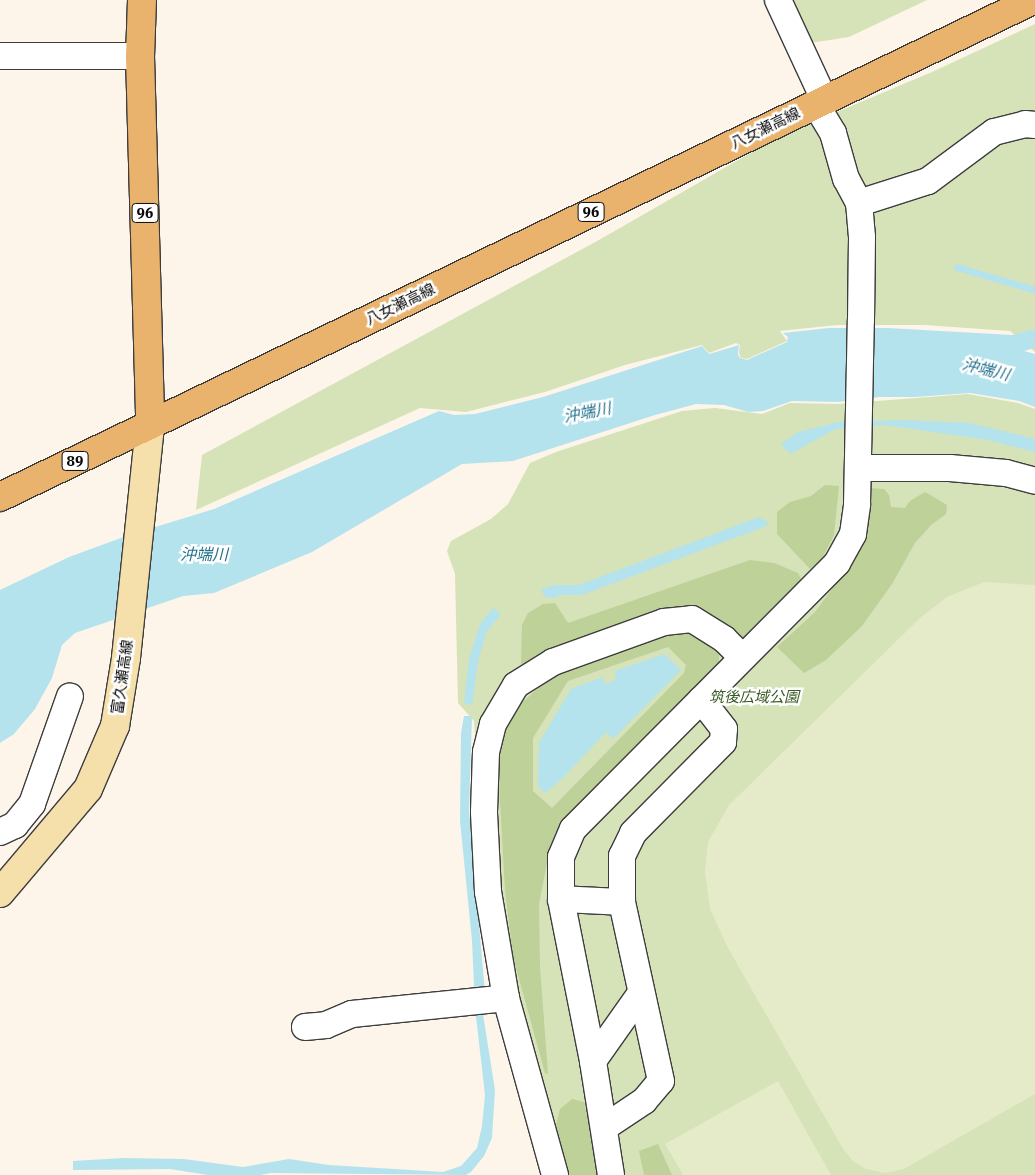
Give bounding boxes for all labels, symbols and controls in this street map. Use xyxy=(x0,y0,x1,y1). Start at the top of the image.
street label: 八女瀬高線 xyxy=(727,103,803,153)
road number: 96 xyxy=(577,200,605,223)
road number: 96 xyxy=(131,202,159,224)
street label: 八女瀬高線 xyxy=(362,279,438,329)
water label: 沖端川 xyxy=(960,354,1012,384)
water label: 沖端川 xyxy=(562,398,612,426)
road number: 89 xyxy=(61,450,89,472)
water label: 沖端川 xyxy=(180,544,228,564)
street label: 富久瀬高線 xyxy=(108,639,136,715)
park label: 筑後広域公園 xyxy=(709,688,799,706)

